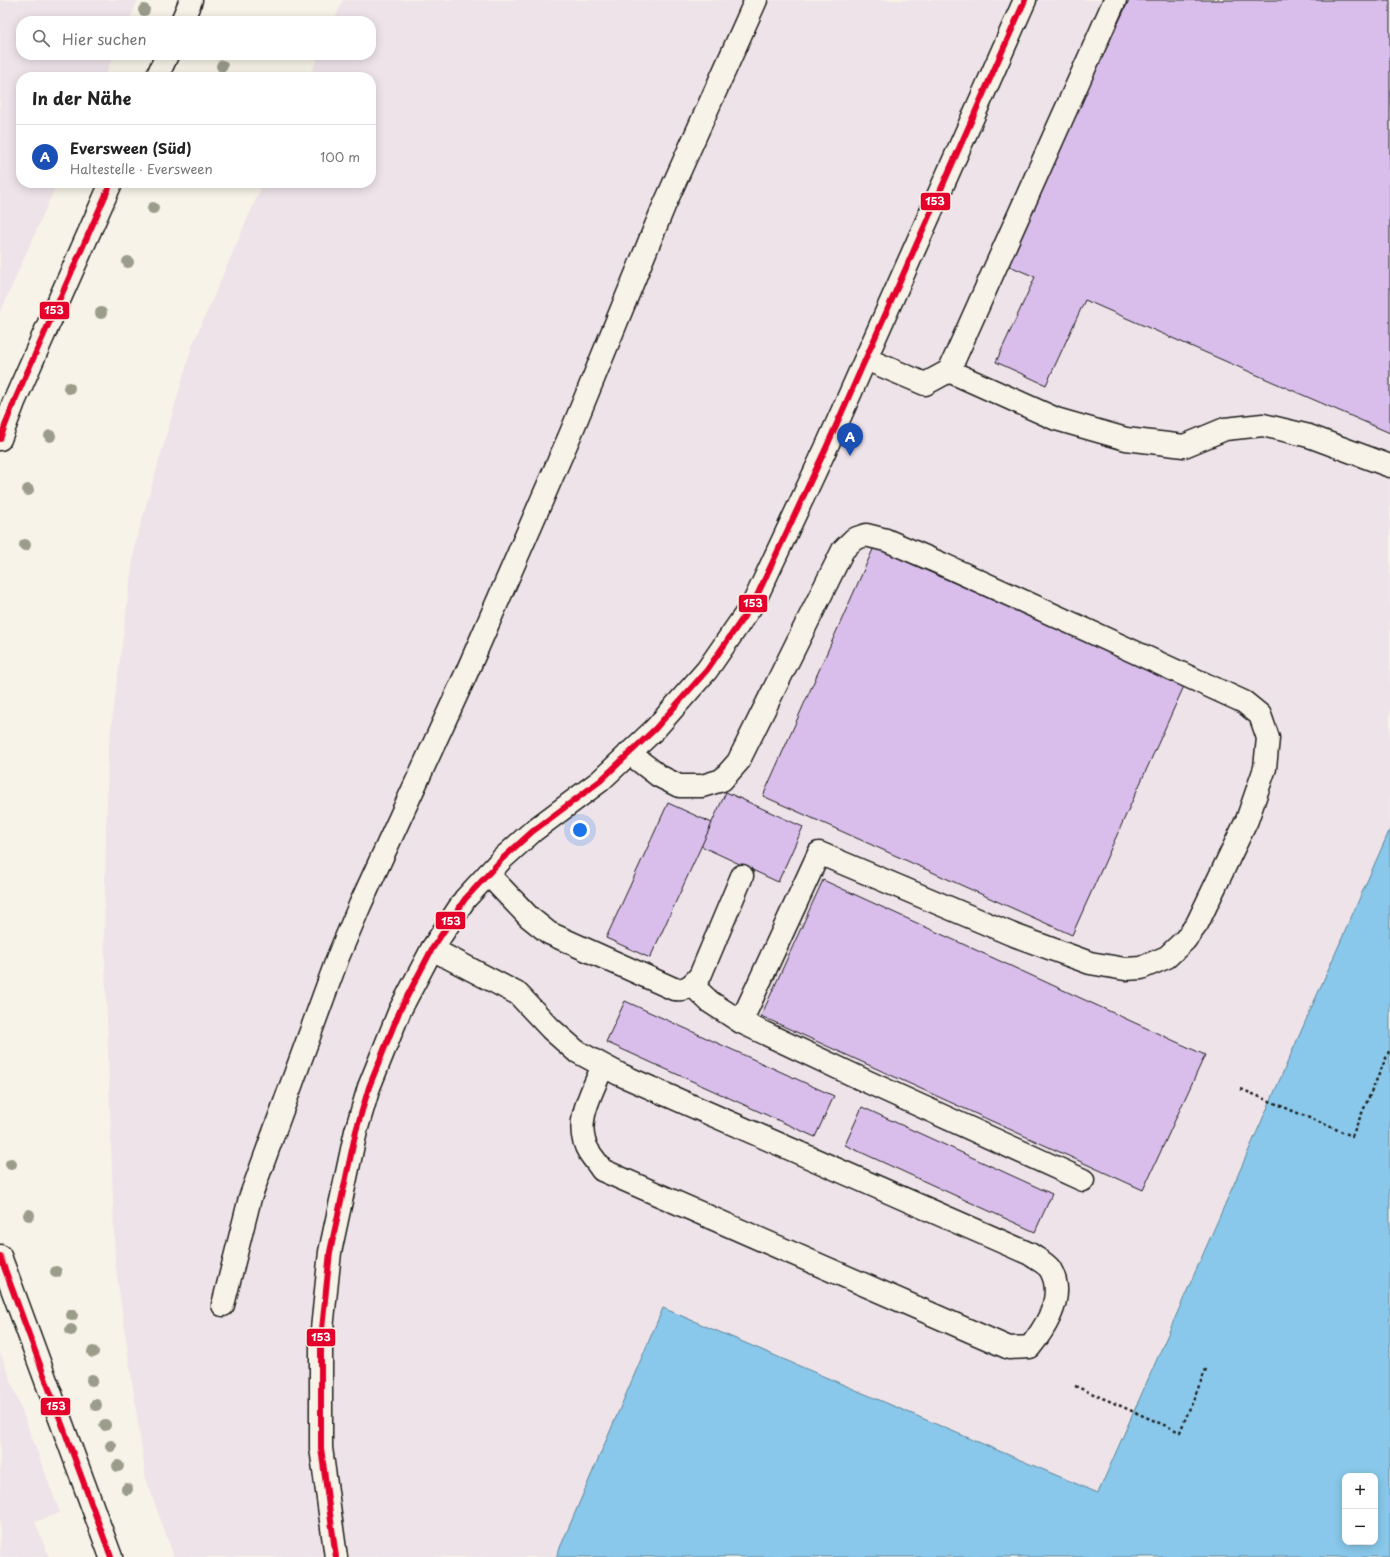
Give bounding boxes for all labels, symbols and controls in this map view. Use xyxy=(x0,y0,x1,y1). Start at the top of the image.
search box xyxy=(16,16,376,60)
icon: search xyxy=(30,27,52,49)
text: Hier suchen xyxy=(62,27,147,50)
text: In der Nähe xyxy=(32,85,131,111)
text: Eversween (Süd) xyxy=(70,136,192,159)
text: A xyxy=(40,147,50,166)
text: 100 m xyxy=(320,147,360,166)
text: Haltestelle · Eversween xyxy=(70,159,213,178)
line badge: 153 xyxy=(920,192,951,211)
text: 153 xyxy=(925,192,945,209)
line badge: 153 xyxy=(39,301,70,320)
text: 153 xyxy=(44,301,64,318)
pin: A xyxy=(837,423,863,456)
line badge: 153 xyxy=(738,594,768,613)
text: 153 xyxy=(743,594,763,611)
your location xyxy=(570,820,590,840)
line badge: 153 xyxy=(435,911,466,930)
text: 153 xyxy=(441,912,461,929)
line badge: 153 xyxy=(306,1328,336,1347)
text: 153 xyxy=(311,1328,331,1345)
line badge: 153 xyxy=(40,1397,71,1416)
text: 153 xyxy=(46,1397,66,1414)
map controls xyxy=(1342,1473,1378,1545)
button: + xyxy=(1342,1473,1378,1509)
button: − xyxy=(1342,1509,1378,1545)

